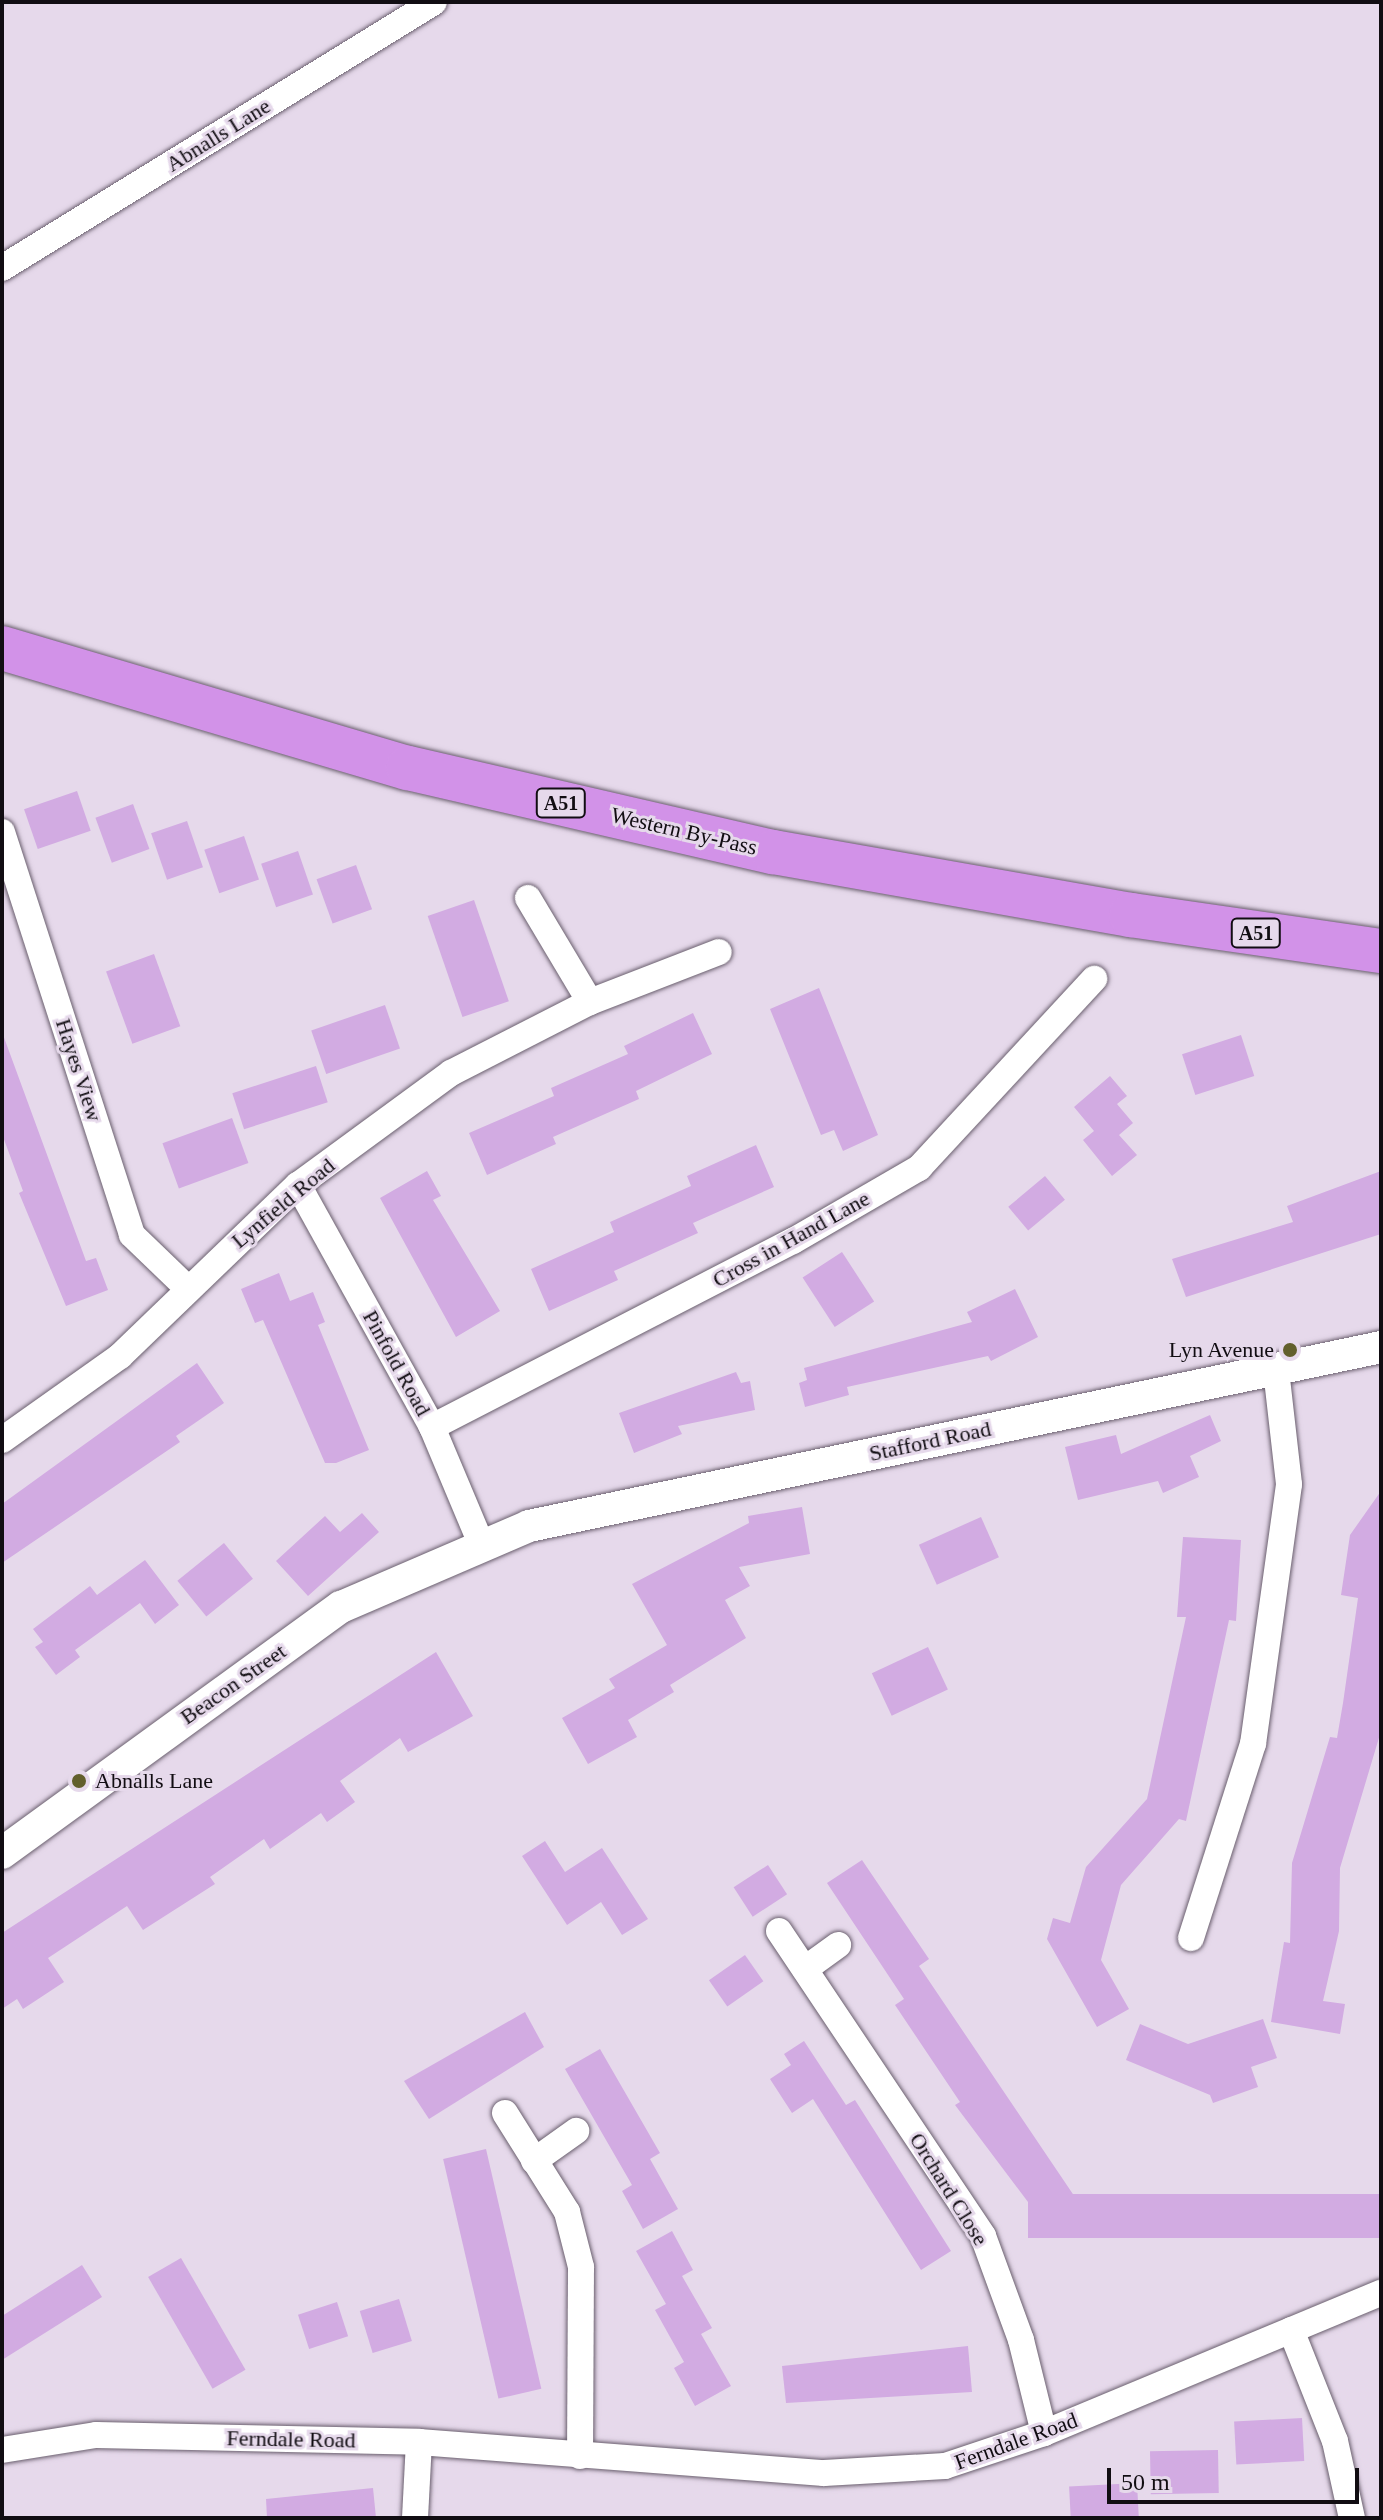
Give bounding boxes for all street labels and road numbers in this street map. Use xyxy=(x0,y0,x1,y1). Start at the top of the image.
street label: Abnalls Lane xyxy=(161,93,275,177)
road number: A51 xyxy=(535,787,587,819)
street label: Western By-Pass xyxy=(608,801,760,861)
road number: A51 xyxy=(1230,917,1282,949)
street label: Hayes View xyxy=(50,1015,108,1125)
street label: Lynfield Road xyxy=(226,1152,340,1254)
street label: Cross in Hand Lane xyxy=(708,1185,874,1293)
street label: Pinfold Road xyxy=(357,1306,437,1420)
street label: Stafford Road xyxy=(867,1415,993,1467)
street label: Beacon Street xyxy=(175,1638,291,1730)
street label: Orchard Close xyxy=(904,2128,994,2250)
street label: Ferndale Road xyxy=(951,2407,1081,2475)
street label: Ferndale Road xyxy=(226,2425,356,2453)

